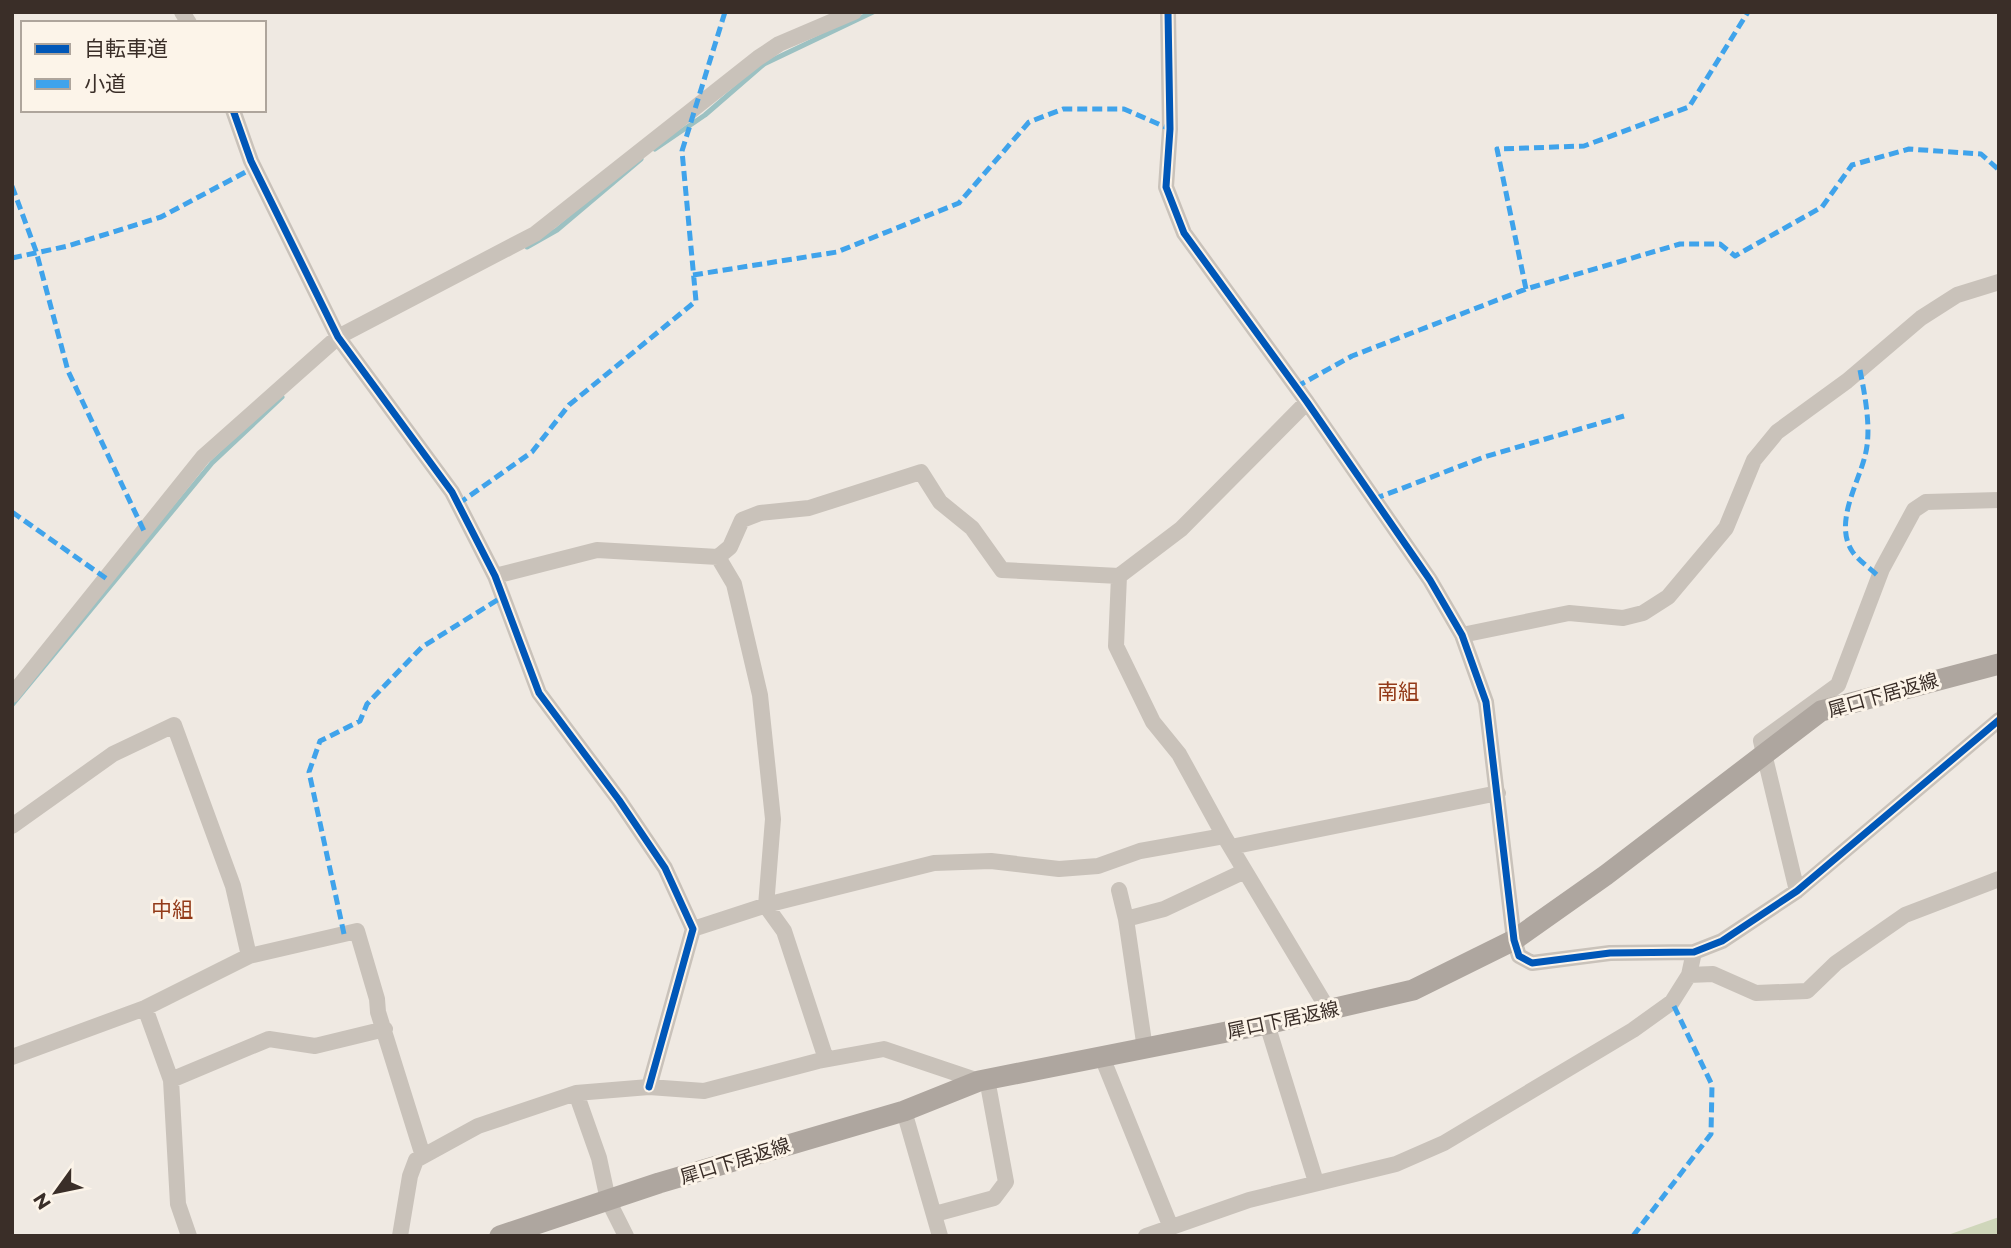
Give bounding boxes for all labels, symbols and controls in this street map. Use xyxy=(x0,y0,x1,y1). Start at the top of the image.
legend xyxy=(21,21,266,112)
text: 自転車道 xyxy=(84,36,168,61)
text: 小道 xyxy=(84,71,126,96)
street label: 犀口下居返線 xyxy=(1825,668,1941,722)
district label: 南組 xyxy=(1377,679,1419,704)
district label: 中組 xyxy=(151,897,193,922)
street label: 犀口下居返線 xyxy=(1225,997,1341,1043)
street label: 犀口下居返線 xyxy=(677,1133,793,1189)
north arrow xyxy=(21,1157,91,1227)
text: N xyxy=(28,1188,56,1214)

